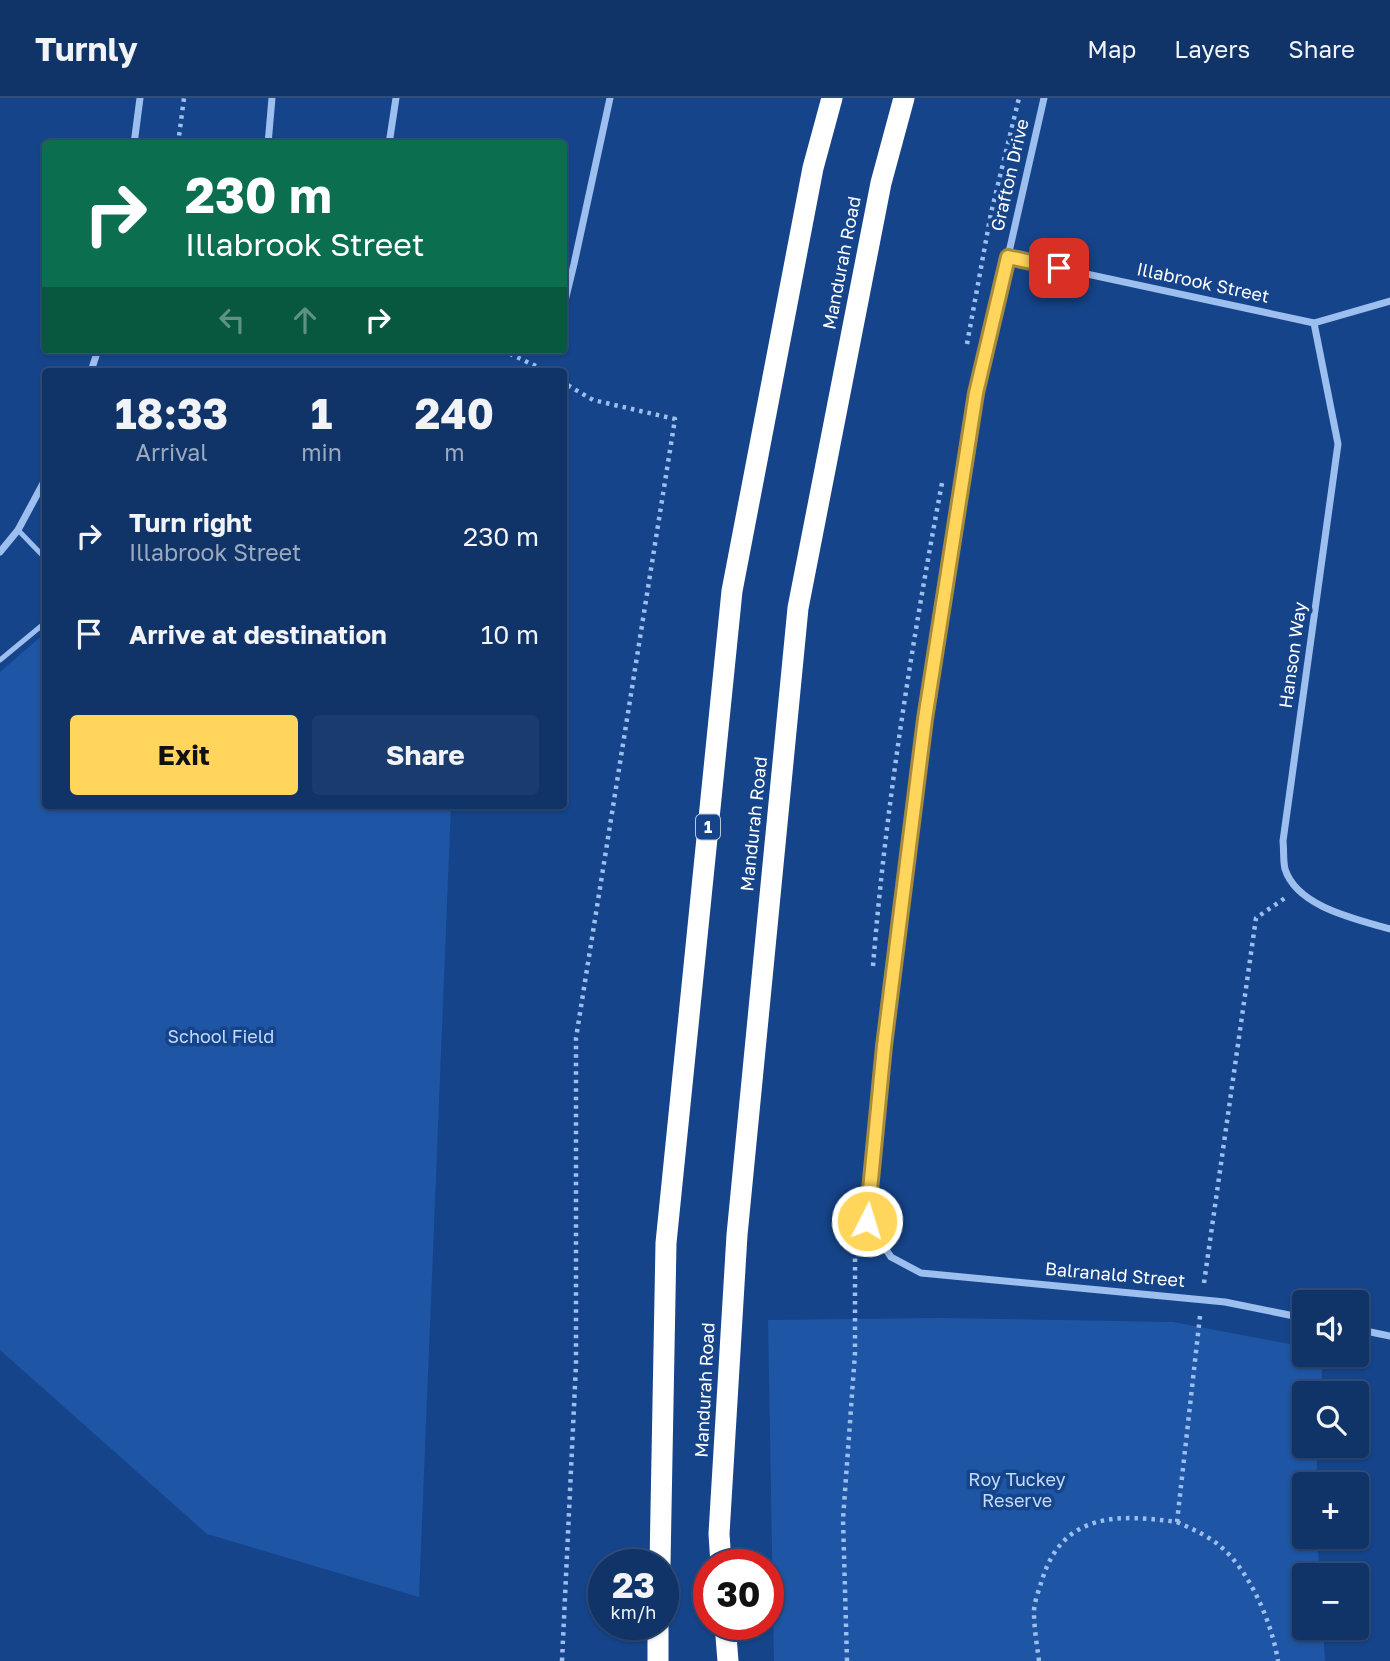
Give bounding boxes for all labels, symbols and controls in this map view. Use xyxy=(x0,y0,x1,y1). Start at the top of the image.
text: Turnly xyxy=(35,29,138,68)
text: Map xyxy=(1087,34,1136,63)
text: Layers xyxy=(1174,34,1250,63)
text: Share xyxy=(1288,34,1355,63)
street label: Grafton Drive xyxy=(985,116,1033,233)
text: 230 m xyxy=(185,165,332,224)
icon: right xyxy=(70,168,161,259)
street label: Mandurah Road xyxy=(817,194,865,331)
text: Illabrook Street xyxy=(185,225,425,263)
pin xyxy=(1029,238,1089,298)
icon: arrive xyxy=(1040,249,1078,287)
street label: Illabrook Street xyxy=(1135,257,1271,307)
icon: left xyxy=(213,301,251,339)
icon: ahead xyxy=(286,301,324,339)
icon: right xyxy=(359,301,397,339)
text: 18:33 xyxy=(115,388,228,438)
text: 1 xyxy=(311,388,332,438)
text: 240 xyxy=(415,388,494,438)
text: Arrival xyxy=(136,438,208,466)
text: min xyxy=(301,438,342,466)
text: m xyxy=(444,438,465,466)
text: Turn right xyxy=(129,507,252,538)
icon: right xyxy=(70,517,108,555)
text: 230 m xyxy=(463,521,539,552)
text: Illabrook Street xyxy=(129,538,301,566)
street label: Hanson Way xyxy=(1274,600,1310,710)
icon: arrive xyxy=(70,615,108,653)
text: Arrive at destination xyxy=(129,619,387,650)
text: 10 m xyxy=(481,619,539,650)
button: Exit xyxy=(70,715,298,795)
button: Share xyxy=(312,715,539,795)
street label: Mandurah Road xyxy=(735,755,771,892)
road number: 1 xyxy=(696,814,720,840)
park label: School Field xyxy=(168,1025,274,1047)
position arrow xyxy=(830,1184,904,1258)
street label: Balranald Street xyxy=(1044,1257,1186,1291)
map controls xyxy=(1292,1290,1369,1640)
button: sound xyxy=(1292,1290,1369,1367)
street label: Mandurah Road xyxy=(689,1322,719,1458)
button: search xyxy=(1292,1381,1369,1458)
park label: Roy Tuckey Reserve xyxy=(968,1468,1066,1511)
button: + xyxy=(1292,1472,1369,1549)
speed limit sign: 30 xyxy=(693,1549,784,1640)
button: − xyxy=(1292,1563,1369,1640)
text: 23 xyxy=(612,1564,655,1606)
text: km/h xyxy=(611,1601,656,1623)

